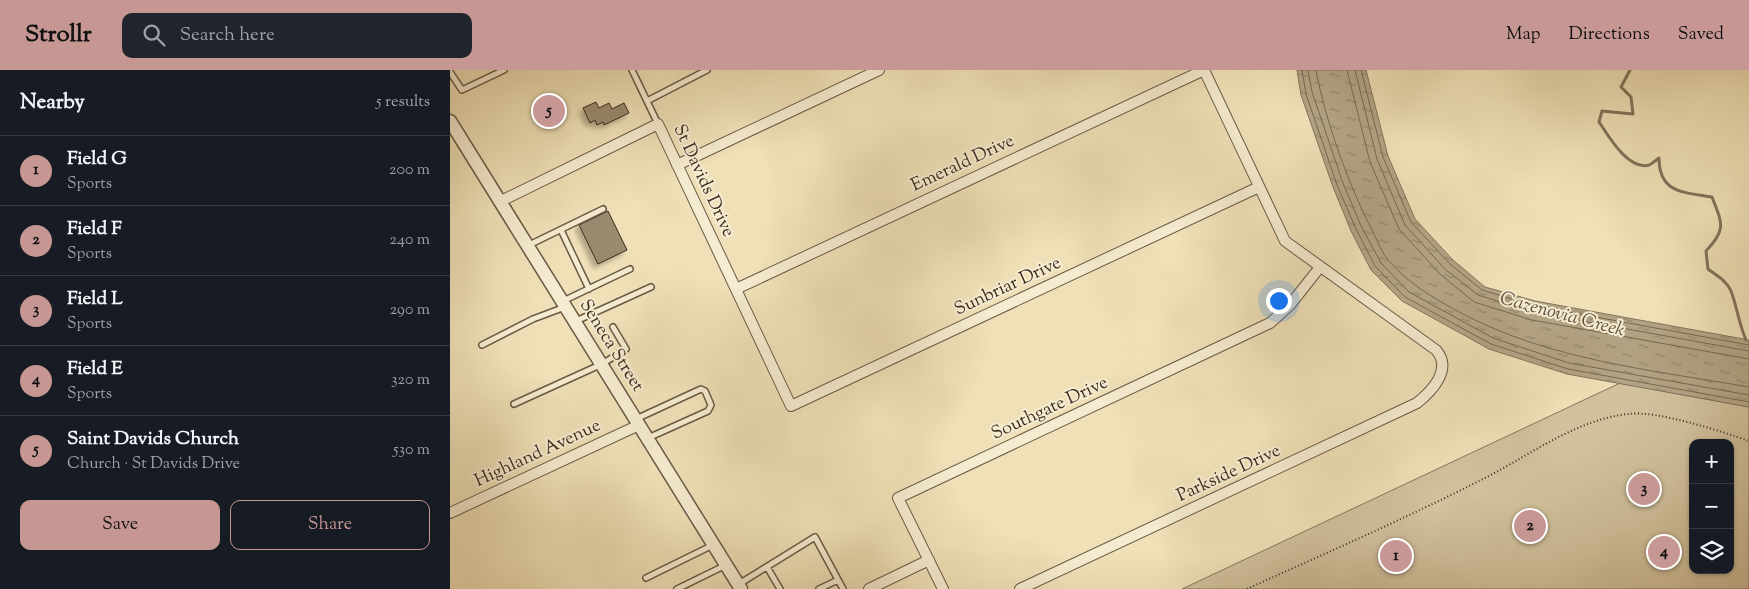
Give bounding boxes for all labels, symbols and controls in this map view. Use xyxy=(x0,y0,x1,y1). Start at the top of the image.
search box xyxy=(122,13,472,58)
text: Strollr xyxy=(25,18,92,52)
icon: search xyxy=(140,21,168,49)
text: Search here xyxy=(180,22,275,49)
text: Map xyxy=(1506,22,1541,48)
text: Directions xyxy=(1569,22,1650,48)
text: Saved xyxy=(1678,22,1724,48)
text: Nearby xyxy=(20,88,85,118)
text: 5 results xyxy=(376,91,430,114)
pin: 5 xyxy=(533,92,565,130)
street label: St Davids Drive xyxy=(665,120,741,242)
street label: Emerald Drive xyxy=(907,129,1019,199)
text: Field G xyxy=(67,146,127,173)
text: 1 xyxy=(33,159,39,182)
text: 200 m xyxy=(389,159,430,182)
text: Sports xyxy=(67,173,112,196)
text: Field F xyxy=(67,216,122,243)
text: 2 xyxy=(32,229,40,252)
text: 240 m xyxy=(389,229,430,252)
text: Sports xyxy=(67,243,112,266)
street label: Sunbriar Drive xyxy=(950,251,1066,323)
water label: Cazenovia Creek xyxy=(1497,285,1628,345)
text: Field L xyxy=(67,286,123,313)
your location xyxy=(1266,288,1292,314)
street label: Seneca Street xyxy=(572,295,650,397)
text: 3 xyxy=(33,299,39,322)
text: 290 m xyxy=(390,299,430,322)
text: Sports xyxy=(67,313,112,336)
text: Field E xyxy=(67,356,123,383)
text: 4 xyxy=(32,369,40,392)
text: 320 m xyxy=(391,369,430,392)
street label: Southgate Drive xyxy=(987,371,1113,447)
text: Sports xyxy=(67,383,112,406)
street label: Highland Avenue xyxy=(471,413,605,495)
text: Saint Davids Church xyxy=(67,426,239,453)
text: 5 xyxy=(33,439,39,462)
text: 530 m xyxy=(393,439,430,462)
street label: Parkside Drive xyxy=(1173,439,1285,509)
map controls xyxy=(1689,439,1734,574)
button: + xyxy=(1689,439,1734,484)
text: Church · St Davids Drive xyxy=(67,453,240,476)
pin: 3 xyxy=(1628,470,1660,508)
button: − xyxy=(1689,484,1734,529)
button: Save xyxy=(20,500,220,550)
button: Share xyxy=(230,500,430,550)
pin: 2 xyxy=(1514,507,1546,545)
button: layers xyxy=(1689,529,1734,574)
pin: 4 xyxy=(1648,533,1680,571)
pin: 1 xyxy=(1380,537,1412,575)

